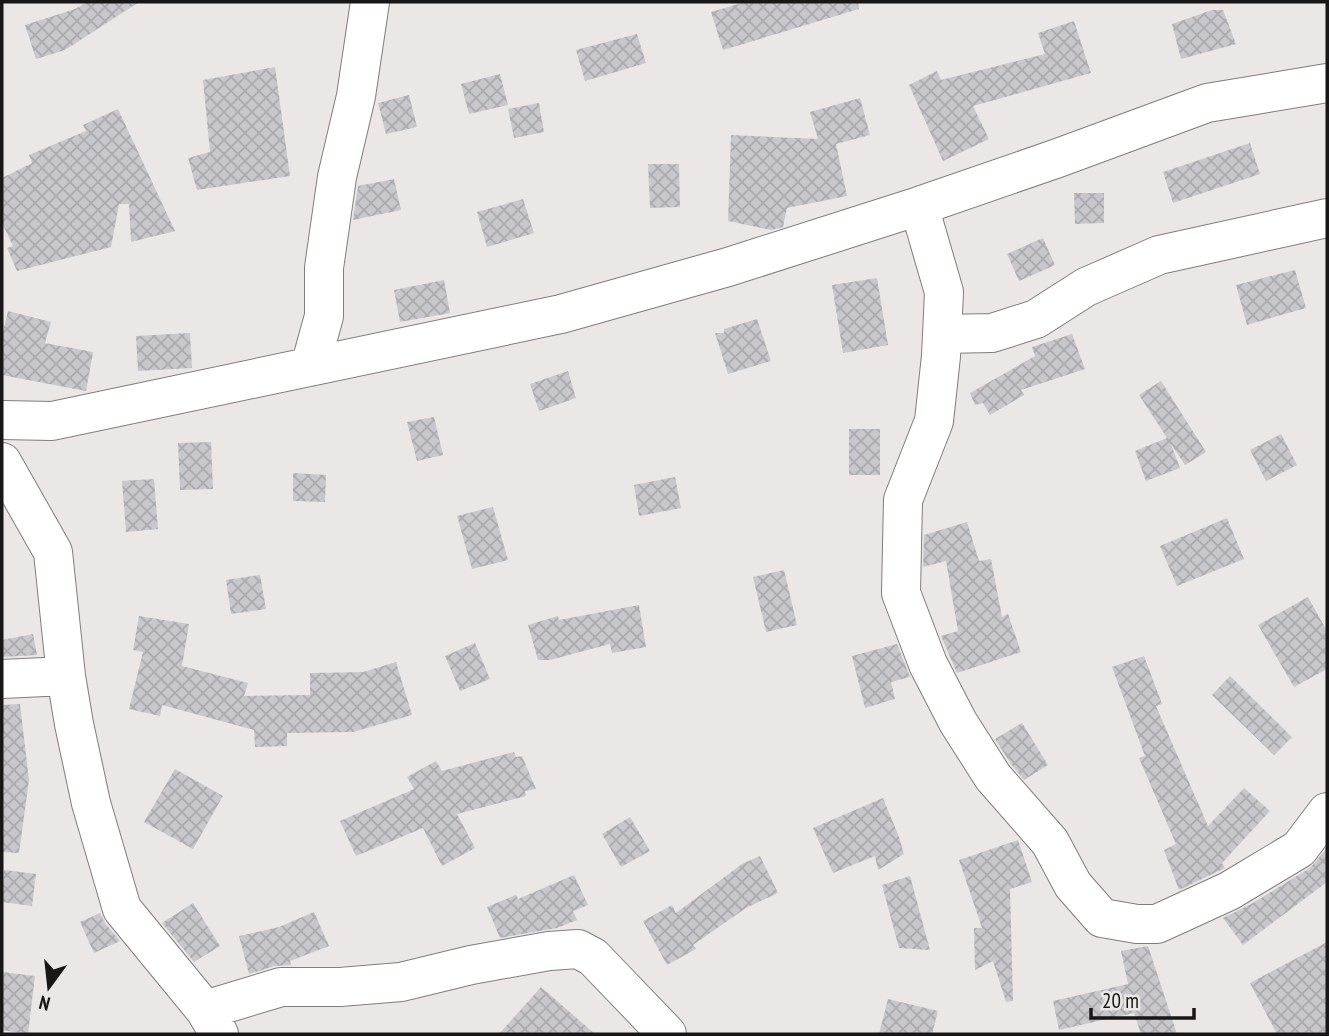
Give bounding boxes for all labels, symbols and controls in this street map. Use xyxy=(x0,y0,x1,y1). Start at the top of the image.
north arrow xyxy=(14,952,84,1022)
scale bar xyxy=(1091,976,1194,1020)
text: 20 m xyxy=(1102,987,1139,1014)
text: N xyxy=(37,991,53,1016)

